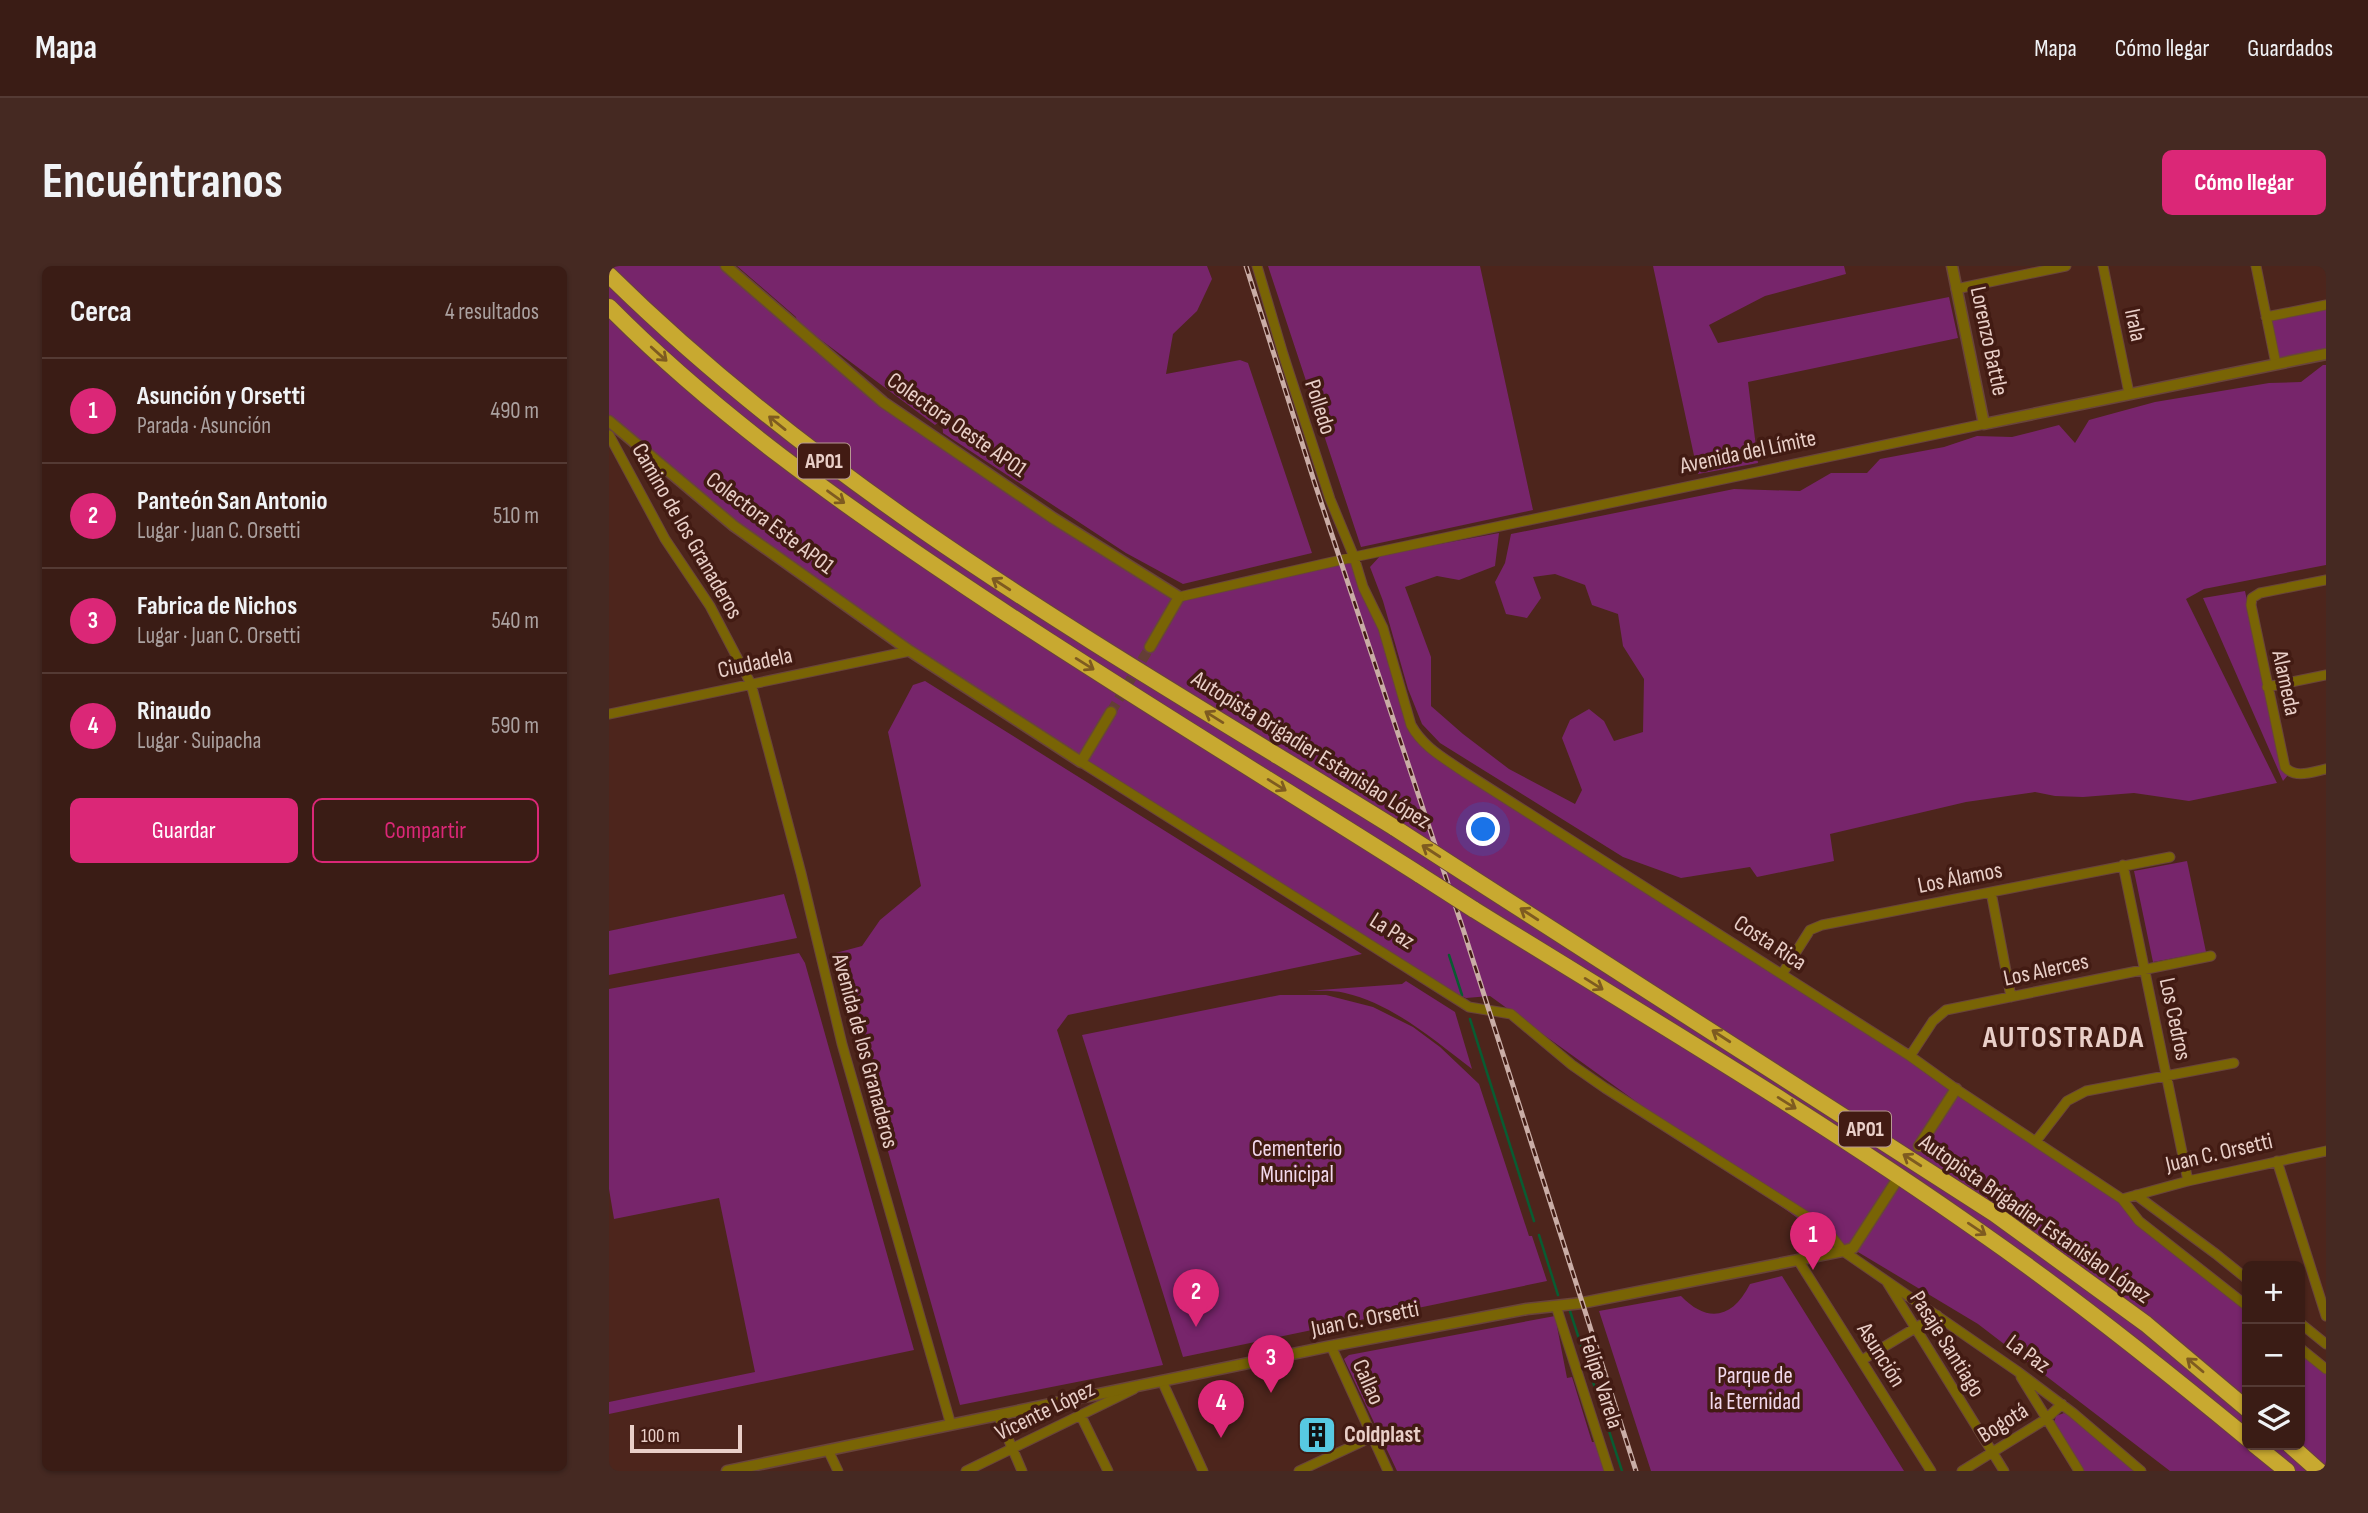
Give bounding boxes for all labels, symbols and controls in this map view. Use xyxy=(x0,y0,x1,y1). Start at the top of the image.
text: Mapa xyxy=(35,28,97,68)
text: Mapa xyxy=(2034,34,2077,63)
text: Cómo llegar xyxy=(2115,34,2209,63)
text: Guardados xyxy=(2247,34,2333,63)
button: Cómo llegar xyxy=(2162,150,2326,215)
text: Encuéntranos xyxy=(42,153,283,212)
street label: Lorenzo Battle xyxy=(1964,284,2014,398)
text: Cerca xyxy=(70,294,132,330)
text: 4 resultados xyxy=(445,298,539,326)
street label: Irala xyxy=(2118,306,2152,344)
one-way arrow xyxy=(650,346,668,362)
street label: Colectora Oeste AP01 xyxy=(882,366,1032,484)
street label: Polledo xyxy=(1298,376,1342,438)
text: Asunción y Orsetti xyxy=(137,381,305,412)
text: 1 xyxy=(88,397,98,425)
text: 490 m xyxy=(490,397,539,425)
text: Parada · Asunción xyxy=(137,412,271,440)
one-way arrow xyxy=(769,415,787,430)
street label: Avenida del Límite xyxy=(1676,424,1819,480)
street label: Camino de los Granaderos xyxy=(625,438,749,624)
road number: AP01 xyxy=(798,444,850,478)
street label: Colectora Este AP01 xyxy=(700,466,840,580)
text: Panteón San Antonio xyxy=(137,486,328,517)
one-way arrow xyxy=(826,490,845,504)
text: 2 xyxy=(88,502,98,530)
text: 510 m xyxy=(493,502,539,530)
text: Lugar · Juan C. Orsetti xyxy=(137,517,300,545)
one-way arrow xyxy=(992,577,1012,591)
text: Fabrica de Nichos xyxy=(137,591,297,622)
text: 3 xyxy=(88,607,98,635)
text: 540 m xyxy=(491,607,539,635)
text: Lugar · Juan C. Orsetti xyxy=(137,622,300,650)
street label: Ciudadela xyxy=(715,641,795,685)
street label: Alameda xyxy=(2265,647,2307,718)
one-way arrow xyxy=(1074,657,1094,671)
street label: Autopista Brigadier Estanislao López xyxy=(1185,664,1436,835)
text: Rinaudo xyxy=(137,696,211,727)
one-way arrow xyxy=(1204,709,1224,723)
text: 4 xyxy=(88,712,98,740)
text: 590 m xyxy=(491,712,539,740)
text: Lugar · Suipacha xyxy=(137,727,261,755)
one-way arrow xyxy=(1267,778,1287,792)
button: Guardar xyxy=(70,798,298,863)
button: Compartir xyxy=(312,798,539,863)
your location xyxy=(1466,812,1500,846)
one-way arrow xyxy=(1421,844,1441,858)
street label: Los Álamos xyxy=(1915,856,2005,900)
street label: La Paz xyxy=(1364,907,1420,955)
one-way arrow xyxy=(1520,907,1539,921)
street label: Costa Rica xyxy=(1728,909,1812,977)
street label: Los Alerces xyxy=(2001,947,2091,993)
street label: Avenida de los Granaderos xyxy=(825,950,904,1151)
street label: Los Cedros xyxy=(2153,975,2197,1063)
one-way arrow xyxy=(1583,977,1603,991)
district label: AUTOSTRADA xyxy=(1982,1020,2145,1056)
one-way arrow xyxy=(1711,1029,1731,1043)
one-way arrow xyxy=(1777,1096,1796,1111)
road number: AP01 xyxy=(1839,1112,1891,1146)
street label: Juan C. Orsetti xyxy=(2162,1127,2275,1179)
street label: Autopista Brigadier Estanislao López xyxy=(1913,1128,2156,1310)
park label: Cementerio Municipal xyxy=(1252,1135,1342,1189)
one-way arrow xyxy=(1903,1152,1922,1167)
pin: 1 xyxy=(1790,1212,1836,1270)
one-way arrow xyxy=(1966,1222,1986,1236)
map controls xyxy=(2242,1261,2305,1450)
button: + xyxy=(2242,1261,2305,1324)
pin: 2 xyxy=(1173,1269,1219,1327)
street label: Pasaje Santiago xyxy=(1903,1286,1991,1402)
street label: Juan C. Orsetti xyxy=(1308,1295,1421,1343)
street label: Asunción xyxy=(1850,1317,1912,1392)
button: − xyxy=(2242,1324,2305,1387)
street label: La Paz xyxy=(2001,1329,2055,1379)
street label: Felipe Varela xyxy=(1573,1332,1629,1432)
pin: 3 xyxy=(1248,1335,1294,1393)
street label: Callao xyxy=(1346,1355,1390,1409)
one-way arrow xyxy=(2186,1357,2204,1373)
park label: Parque de la Eternidad xyxy=(1709,1362,1801,1416)
street label: Vicente López xyxy=(991,1375,1099,1447)
pin: 4 xyxy=(1198,1380,1244,1438)
button: layers xyxy=(2242,1387,2305,1450)
street label: Bogotá xyxy=(1973,1397,2033,1449)
building icon: Coldplast xyxy=(1296,1414,1338,1456)
place label: Coldplast xyxy=(1344,1421,1421,1449)
scale bar xyxy=(630,1422,742,1454)
text: 100 m xyxy=(641,1425,680,1448)

